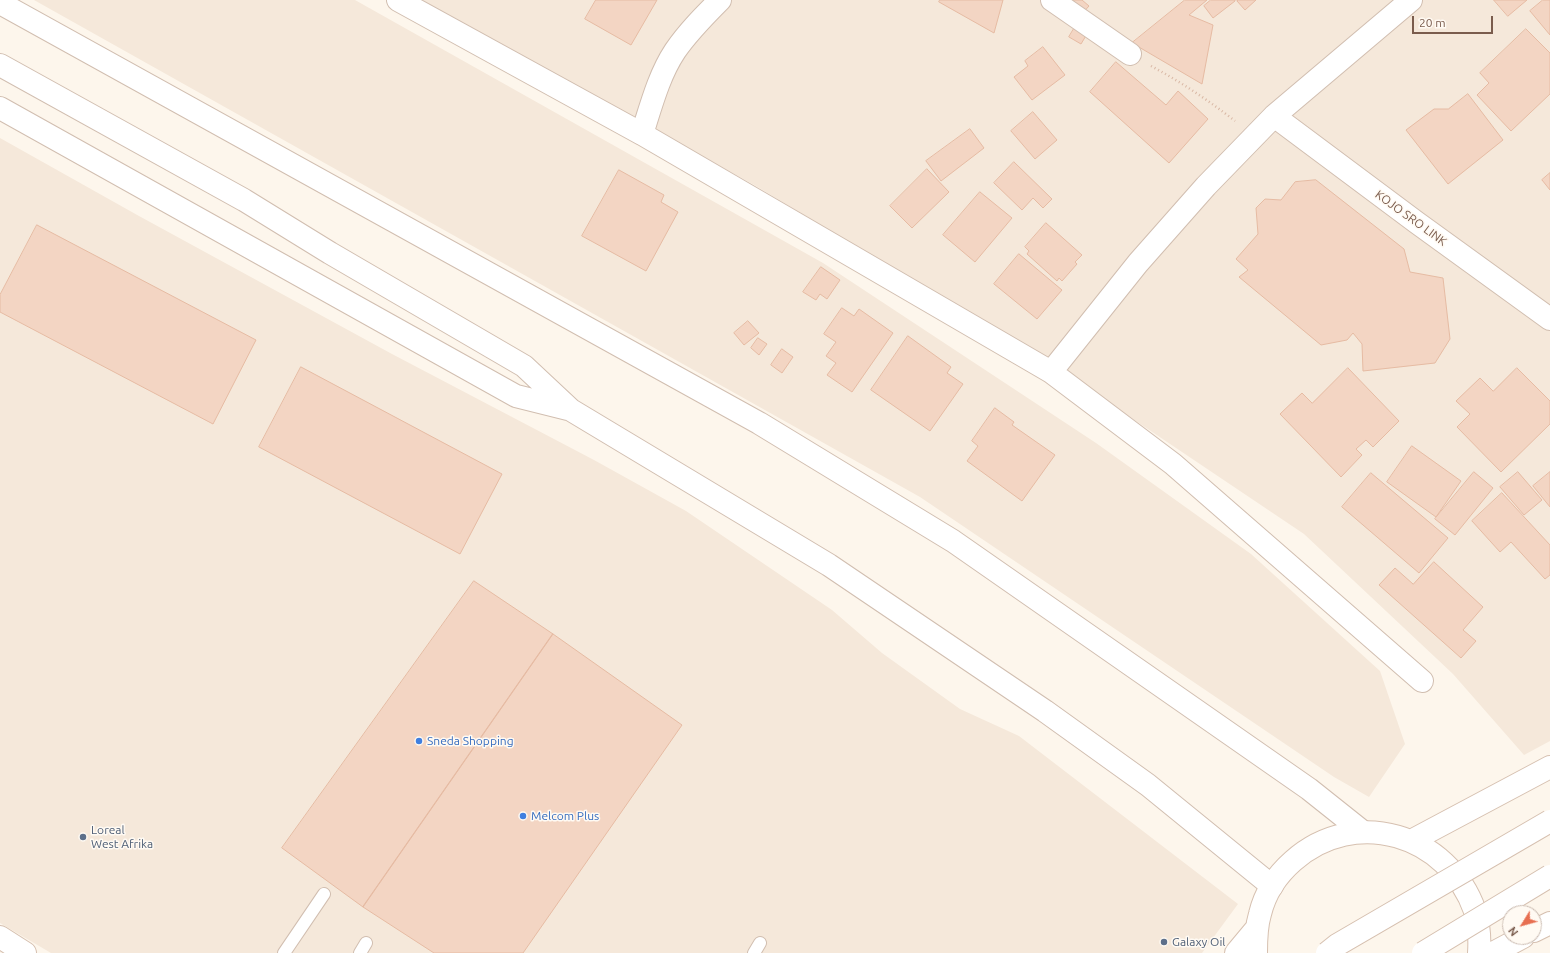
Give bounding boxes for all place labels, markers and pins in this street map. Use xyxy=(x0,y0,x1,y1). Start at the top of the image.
place label: Sneda Shopping xyxy=(427,734,514,748)
marker: Sneda Shopping xyxy=(414,736,424,746)
place label: Melcom Plus xyxy=(531,809,599,823)
marker: Melcom Plus xyxy=(518,811,528,821)
place label: Loreal West Afrika xyxy=(91,823,153,851)
marker: Loreal West Afrika xyxy=(78,832,88,842)
place label: Galaxy Oil xyxy=(1172,935,1225,949)
marker: Galaxy Oil xyxy=(1159,937,1169,947)

